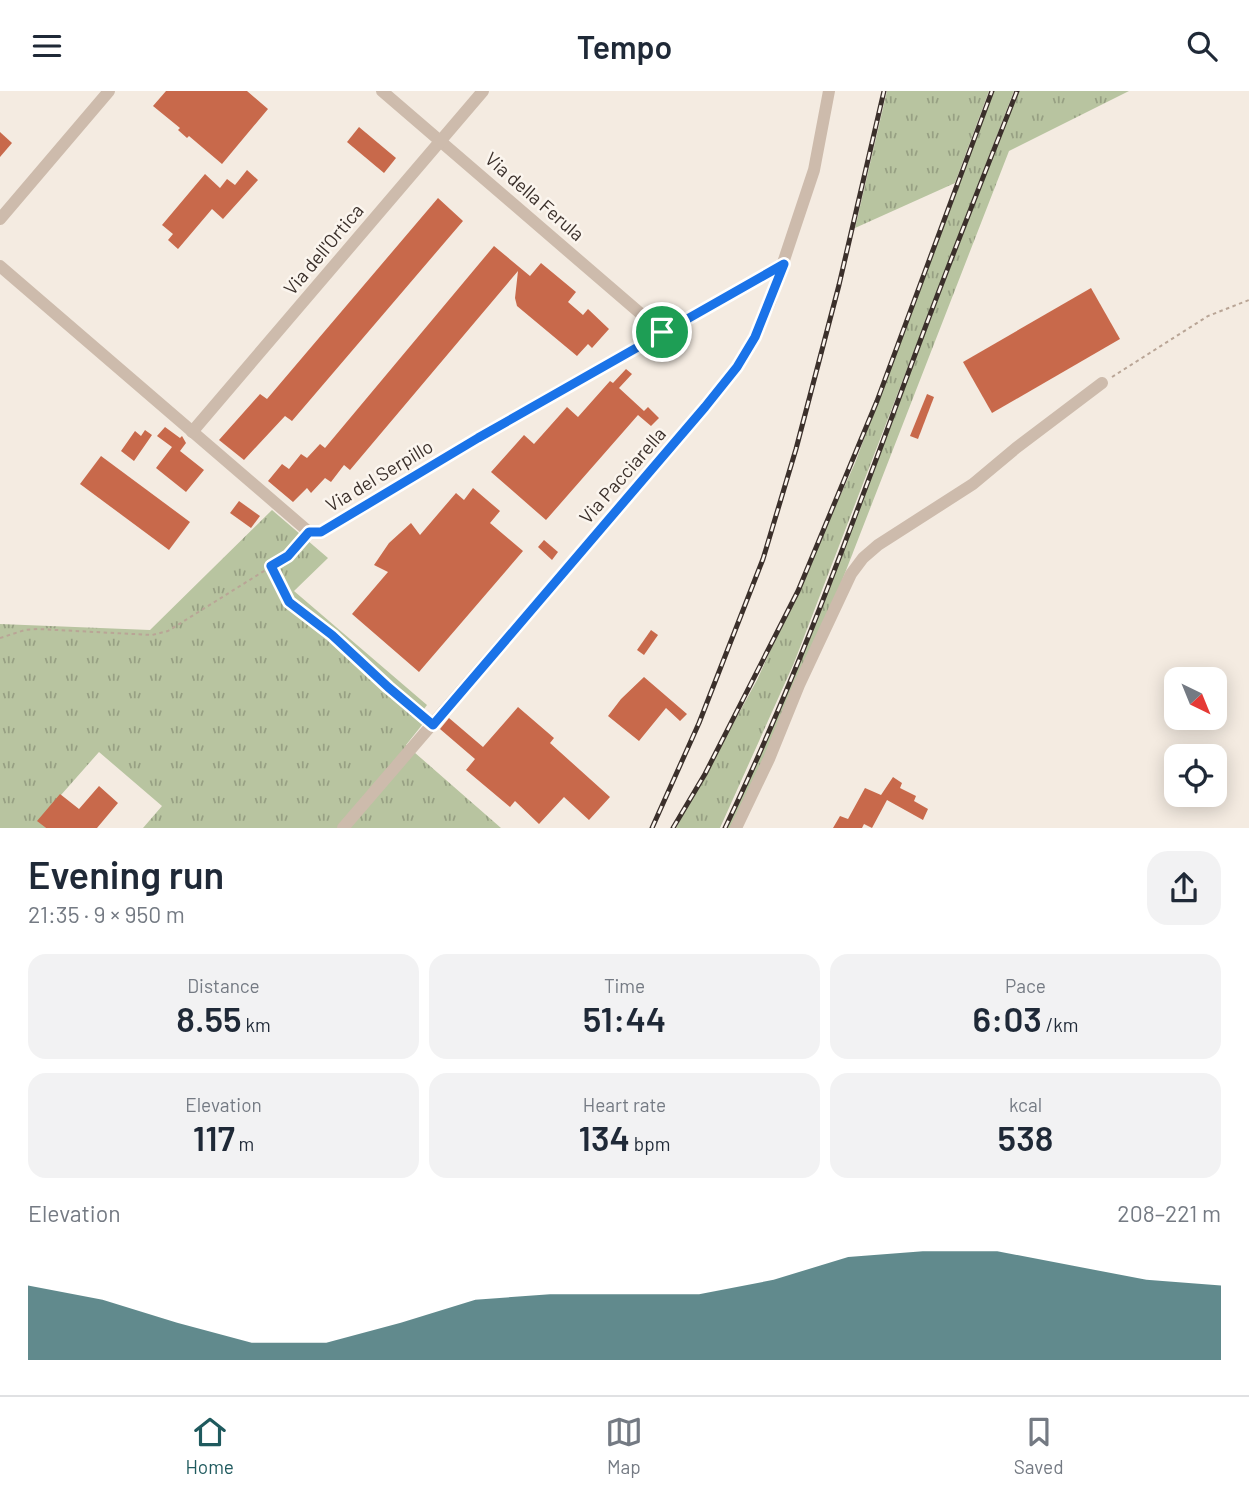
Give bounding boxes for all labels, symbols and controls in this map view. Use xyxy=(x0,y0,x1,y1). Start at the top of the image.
icon: menu xyxy=(28,27,66,65)
text: Tempo xyxy=(577,27,672,65)
icon: search xyxy=(1183,27,1221,65)
street label: Via della Ferula xyxy=(481,147,589,245)
street label: Via dell'Ortica xyxy=(278,199,368,299)
pin xyxy=(632,302,692,362)
icon: arrive xyxy=(643,313,681,351)
street label: Via Pacciarella xyxy=(574,422,670,528)
street label: Via del Serpillo xyxy=(321,434,437,516)
north arrow xyxy=(1164,667,1227,730)
map controls xyxy=(1164,667,1227,807)
button: locate xyxy=(1164,744,1227,807)
text: Evening run xyxy=(28,851,224,897)
button: share xyxy=(1147,851,1221,925)
text: 21:35 · 9 × 950 m xyxy=(28,900,185,928)
text: Distance xyxy=(187,974,260,997)
text: Time xyxy=(604,974,645,997)
text: Pace xyxy=(1005,974,1046,997)
text: 8.55 xyxy=(176,997,242,1039)
text: 51:44 xyxy=(583,997,666,1039)
text: 6:03 xyxy=(972,997,1042,1039)
text: km xyxy=(242,1013,271,1036)
text: /km xyxy=(1042,1013,1079,1036)
text: Elevation xyxy=(185,1093,262,1116)
text: Heart rate xyxy=(583,1093,666,1116)
text: kcal xyxy=(1009,1093,1042,1116)
text: 117 xyxy=(193,1116,235,1158)
text: 134 xyxy=(579,1116,630,1158)
text: 538 xyxy=(998,1116,1053,1158)
text: m xyxy=(235,1132,254,1155)
text: bpm xyxy=(630,1132,670,1155)
text: Elevation xyxy=(28,1199,121,1227)
text: 208–221 m xyxy=(1117,1199,1221,1227)
tab: Home xyxy=(185,1413,234,1478)
tab: Map xyxy=(605,1413,643,1478)
tab: Saved xyxy=(1014,1413,1064,1478)

